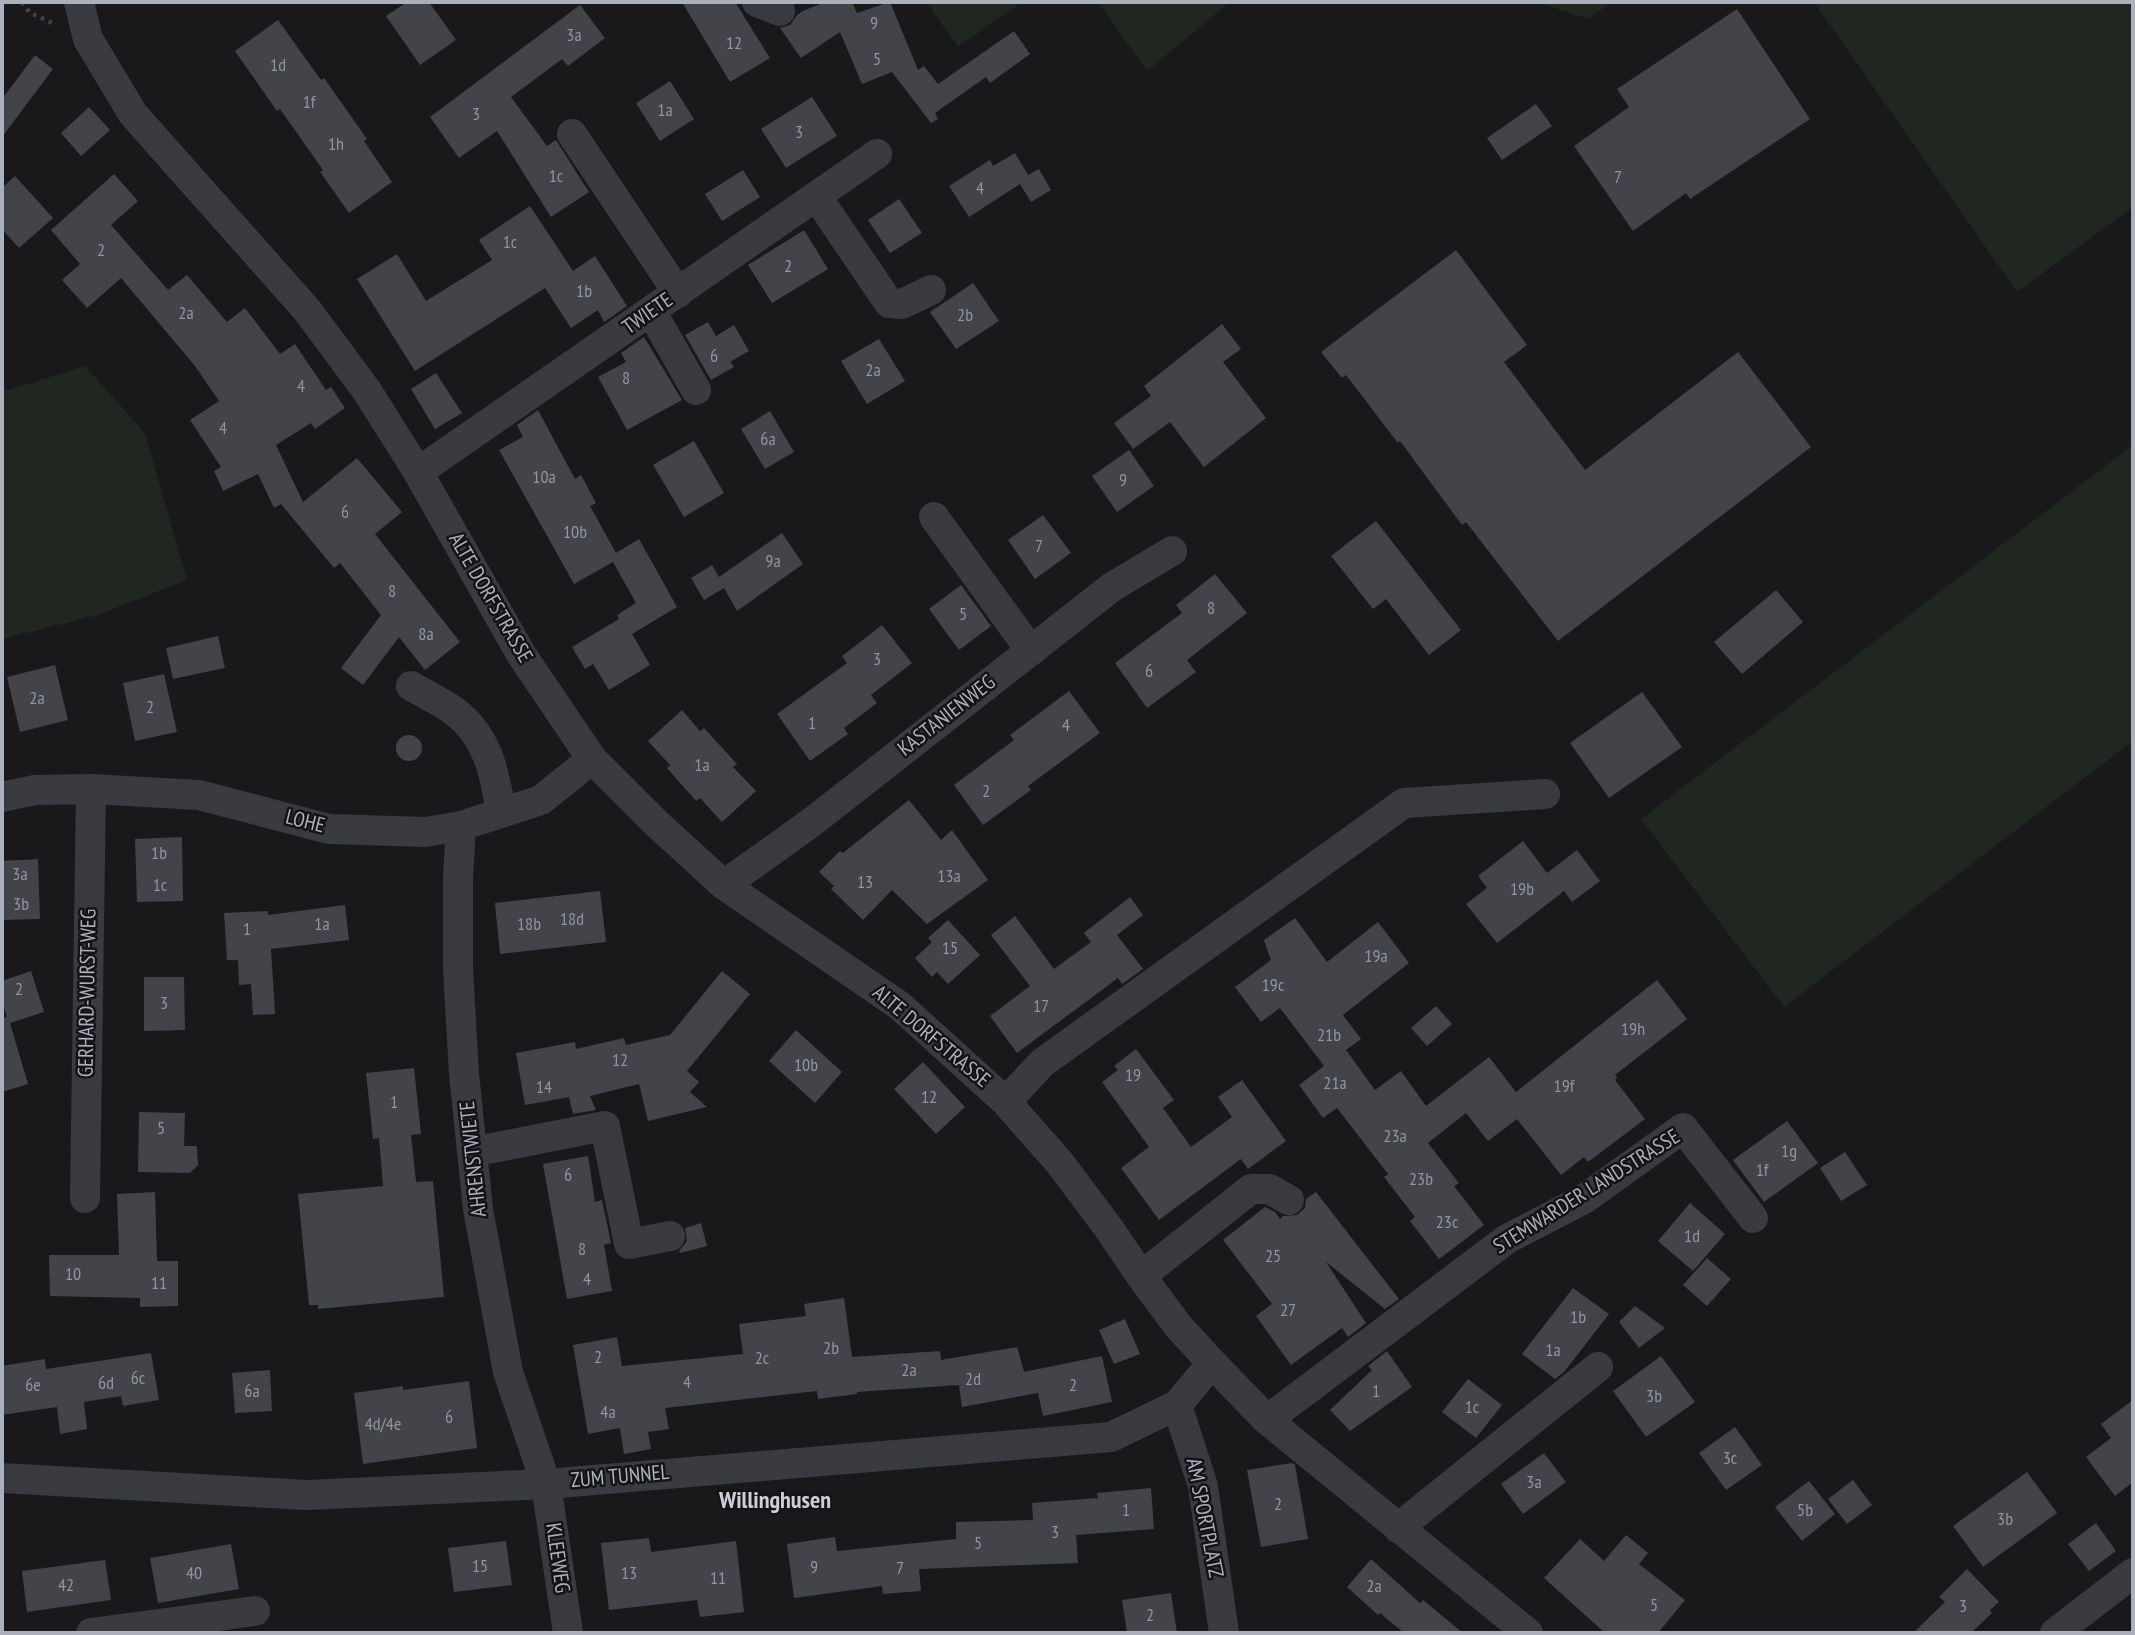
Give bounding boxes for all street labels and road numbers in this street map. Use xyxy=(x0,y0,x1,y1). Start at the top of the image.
street label: TWIETE xyxy=(618,288,678,340)
street label: ALTE DORFSTRASSE xyxy=(443,529,537,667)
street label: KASTANIENWEG xyxy=(893,670,1001,762)
street label: LOHE xyxy=(283,805,327,839)
street label: GERHARD-WURST-WEG xyxy=(74,909,102,1077)
street label: ALTE DORFSTRASSE xyxy=(867,981,995,1093)
street label: AHRENSTWIETE xyxy=(455,1100,493,1218)
street label: STEMWARDER LANDSTRASSE xyxy=(1489,1124,1685,1260)
street label: AM SPORTPLATZ xyxy=(1180,1456,1228,1580)
street label: ZUM TUNNEL xyxy=(570,1460,670,1494)
street label: KLEEWEG xyxy=(540,1521,574,1595)

